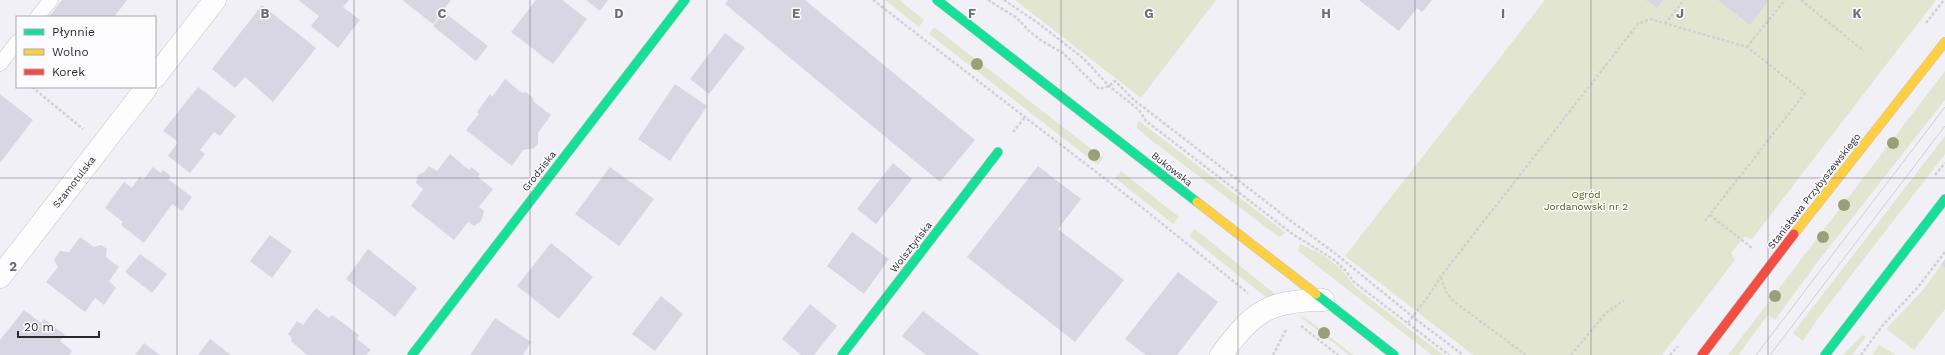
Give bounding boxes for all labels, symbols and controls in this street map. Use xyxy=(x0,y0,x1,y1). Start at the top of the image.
text: B xyxy=(261,6,270,21)
text: C xyxy=(438,6,447,21)
text: D xyxy=(614,6,624,21)
text: E xyxy=(792,6,800,21)
text: F xyxy=(968,6,976,21)
text: G xyxy=(1144,6,1154,21)
text: H xyxy=(1321,6,1331,21)
text: I xyxy=(1501,6,1505,21)
text: J xyxy=(1676,6,1684,21)
text: K xyxy=(1852,6,1862,21)
legend xyxy=(16,16,156,88)
text: Płynnie xyxy=(52,25,95,39)
text: Wolno xyxy=(52,45,89,59)
text: Korek xyxy=(52,65,85,79)
street label: Stanisława Przybyszewskiego xyxy=(1765,131,1863,251)
street label: Grodziska xyxy=(520,148,558,193)
street label: Bukowska xyxy=(1149,150,1195,189)
street label: Szamotulska xyxy=(50,154,98,210)
park label: Ogród Jordanowski nr 2 xyxy=(1544,189,1628,212)
street label: Wolsztyńska xyxy=(888,219,934,274)
text: 2 xyxy=(9,259,17,274)
scale bar xyxy=(18,313,99,339)
text: 20 m xyxy=(24,320,54,334)

